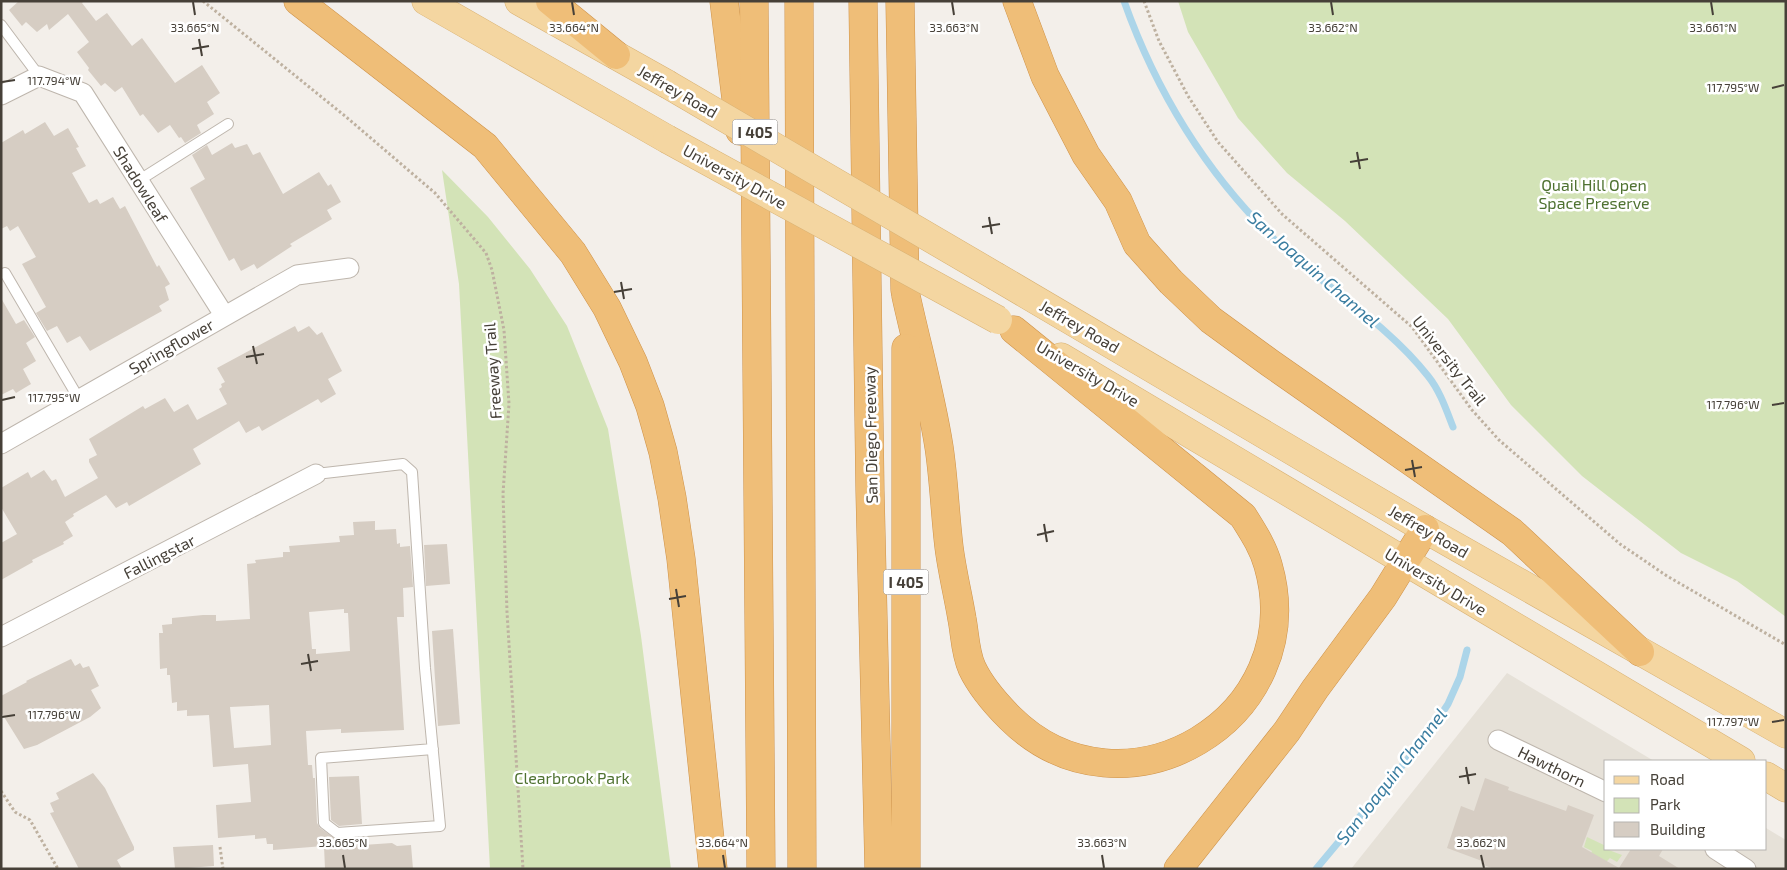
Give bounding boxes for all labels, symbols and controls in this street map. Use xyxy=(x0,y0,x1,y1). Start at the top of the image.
text: 33.665°N xyxy=(170,20,220,34)
text: 33.664°N xyxy=(549,20,599,34)
text: 33.663°N xyxy=(929,20,979,34)
text: 33.662°N xyxy=(1308,20,1358,34)
text: 33.661°N xyxy=(1689,20,1737,34)
street label: Jeffrey Road xyxy=(635,61,721,121)
text: 117.794°W xyxy=(27,73,81,87)
text: 117.795°W xyxy=(1707,80,1759,94)
road number: I 405 xyxy=(732,120,778,144)
street label: University Drive xyxy=(680,140,790,212)
street label: Shadowleaf xyxy=(110,142,173,227)
park label: Quail Hill Open Space Preserve xyxy=(1538,175,1650,212)
water label: San Joaquin Channel xyxy=(1244,206,1384,332)
street label: Jeffrey Road xyxy=(1037,296,1123,356)
street label: University Trail xyxy=(1409,311,1491,409)
street label: Springflower xyxy=(125,314,217,378)
street label: Freeway Trail xyxy=(479,322,505,420)
street label: University Drive xyxy=(1033,336,1143,410)
street label: San Diego Freeway xyxy=(859,366,881,504)
text: 117.795°W xyxy=(28,390,80,404)
text: 117.796°W xyxy=(1706,397,1760,411)
street label: Jeffrey Road xyxy=(1386,501,1472,561)
street label: Fallingstar xyxy=(120,530,199,582)
street label: University Drive xyxy=(1382,543,1490,619)
road number: I 405 xyxy=(884,570,928,594)
water label: San Joaquin Channel xyxy=(1331,703,1451,849)
text: 117.796°W xyxy=(27,707,81,721)
text: 117.797°W xyxy=(1707,714,1759,728)
street label: Hawthorn xyxy=(1515,741,1589,791)
legend xyxy=(1604,760,1767,850)
park label: Clearbrook Park xyxy=(514,768,630,787)
text: Road xyxy=(1650,770,1685,788)
text: Park xyxy=(1650,795,1681,813)
text: Building xyxy=(1650,820,1706,838)
text: 33.665°N xyxy=(318,835,368,849)
text: 33.664°N xyxy=(698,835,748,849)
text: 33.663°N xyxy=(1077,835,1127,849)
text: 33.662°N xyxy=(1456,835,1506,849)

